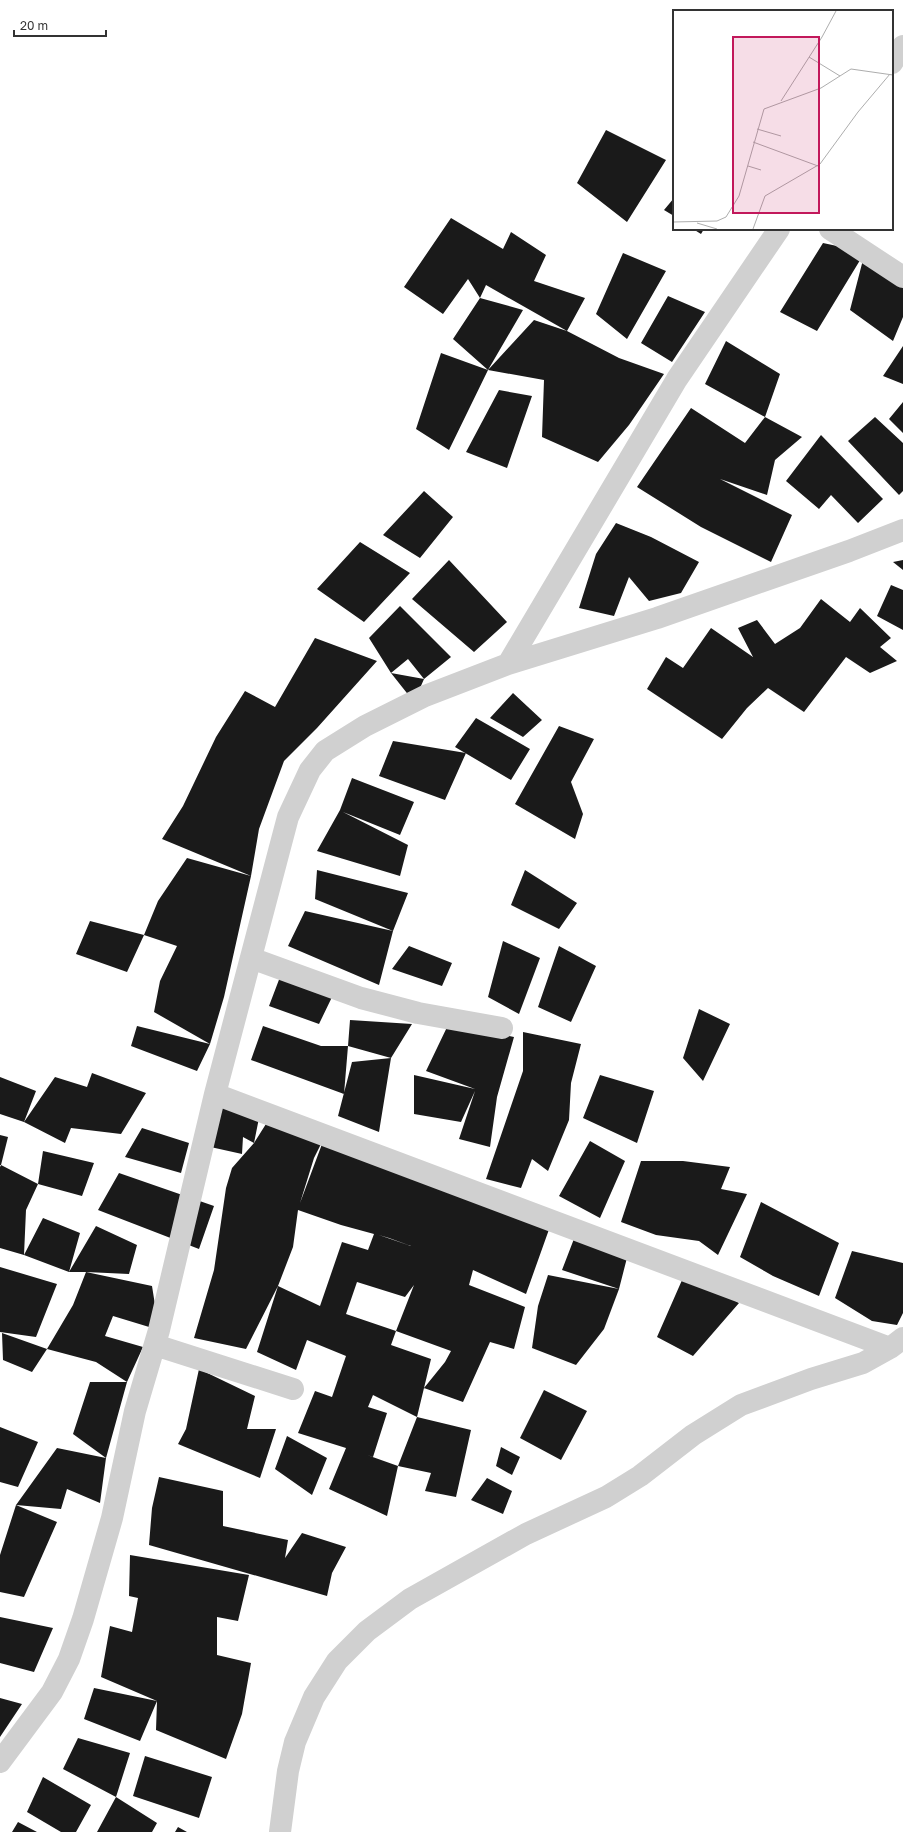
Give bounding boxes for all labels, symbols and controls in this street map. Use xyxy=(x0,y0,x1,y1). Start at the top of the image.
inset map xyxy=(673,10,893,230)
scale bar xyxy=(14,12,106,38)
text: 20 m xyxy=(20,18,48,33)

